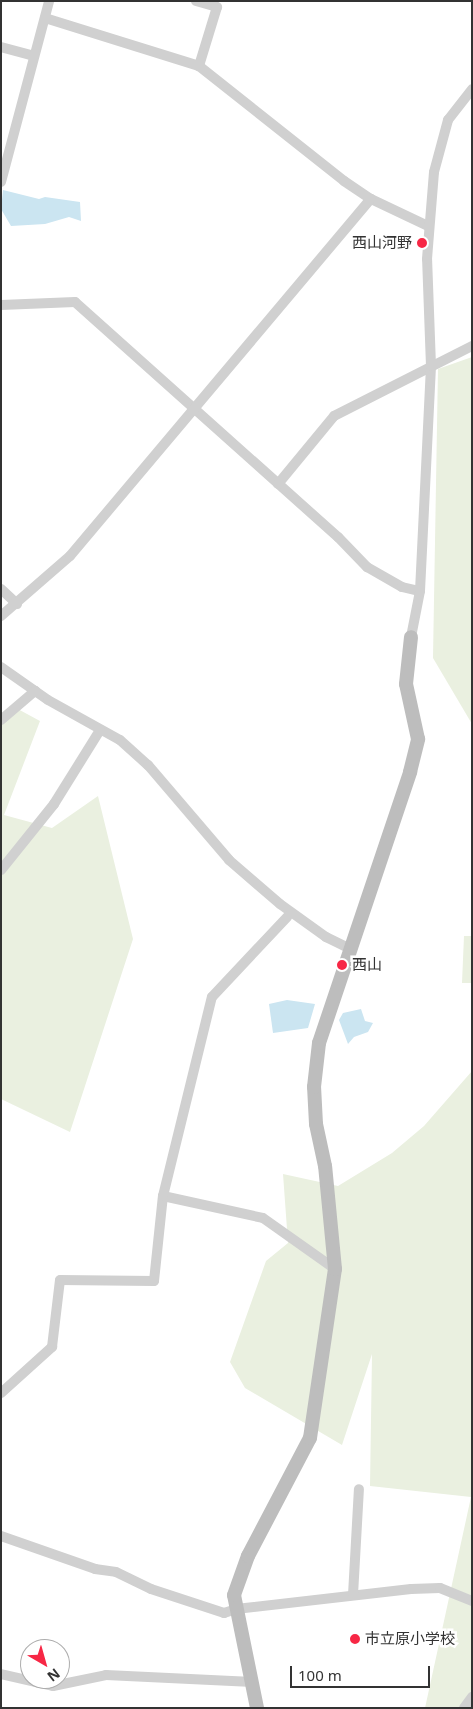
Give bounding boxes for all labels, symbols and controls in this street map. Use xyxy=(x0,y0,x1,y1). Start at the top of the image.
place label: 西山河野 xyxy=(352,234,412,252)
marker: 西山河野 xyxy=(416,237,428,249)
place label: 西山 xyxy=(352,956,382,974)
marker: 西山 xyxy=(336,959,348,971)
place label: 市立原小学校 xyxy=(365,1630,455,1648)
marker: 市立原小学校 xyxy=(349,1633,361,1645)
north arrow xyxy=(20,1639,70,1689)
scale bar xyxy=(293,1656,433,1688)
text: N xyxy=(44,1664,64,1686)
text: 100 m xyxy=(298,1665,342,1685)

